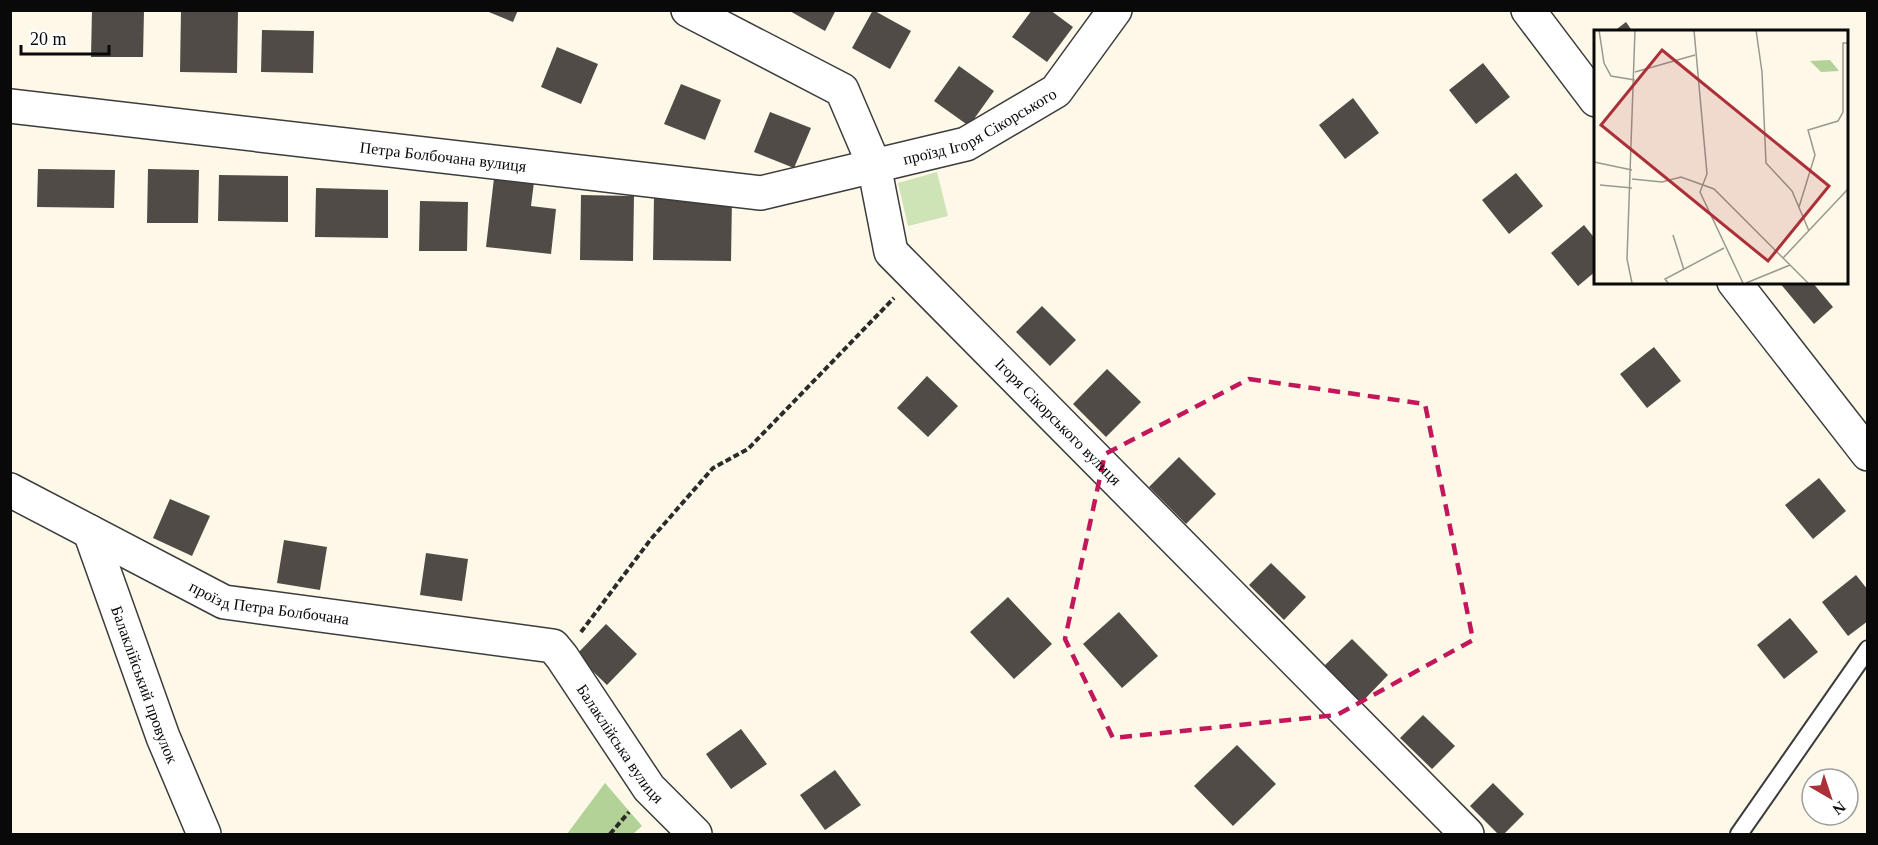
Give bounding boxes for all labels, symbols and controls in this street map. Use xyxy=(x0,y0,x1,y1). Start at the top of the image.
scale bar xyxy=(21,18,110,56)
text: 20 m xyxy=(30,29,67,49)
inset map xyxy=(1594,30,1848,284)
street label: проїзд Ігоря Сікорського xyxy=(901,85,1059,168)
street label: Петра Болбочана вулиця xyxy=(359,139,528,175)
street label: Ігоря Сікорського вулиця xyxy=(992,355,1125,489)
street label: проїзд Петра Болбочана xyxy=(187,578,350,628)
street label: Балаклійський провулок xyxy=(108,604,181,766)
street label: Балаклійська вулиця xyxy=(573,681,667,807)
north arrow xyxy=(1800,767,1860,827)
text: N xyxy=(1829,798,1849,819)

